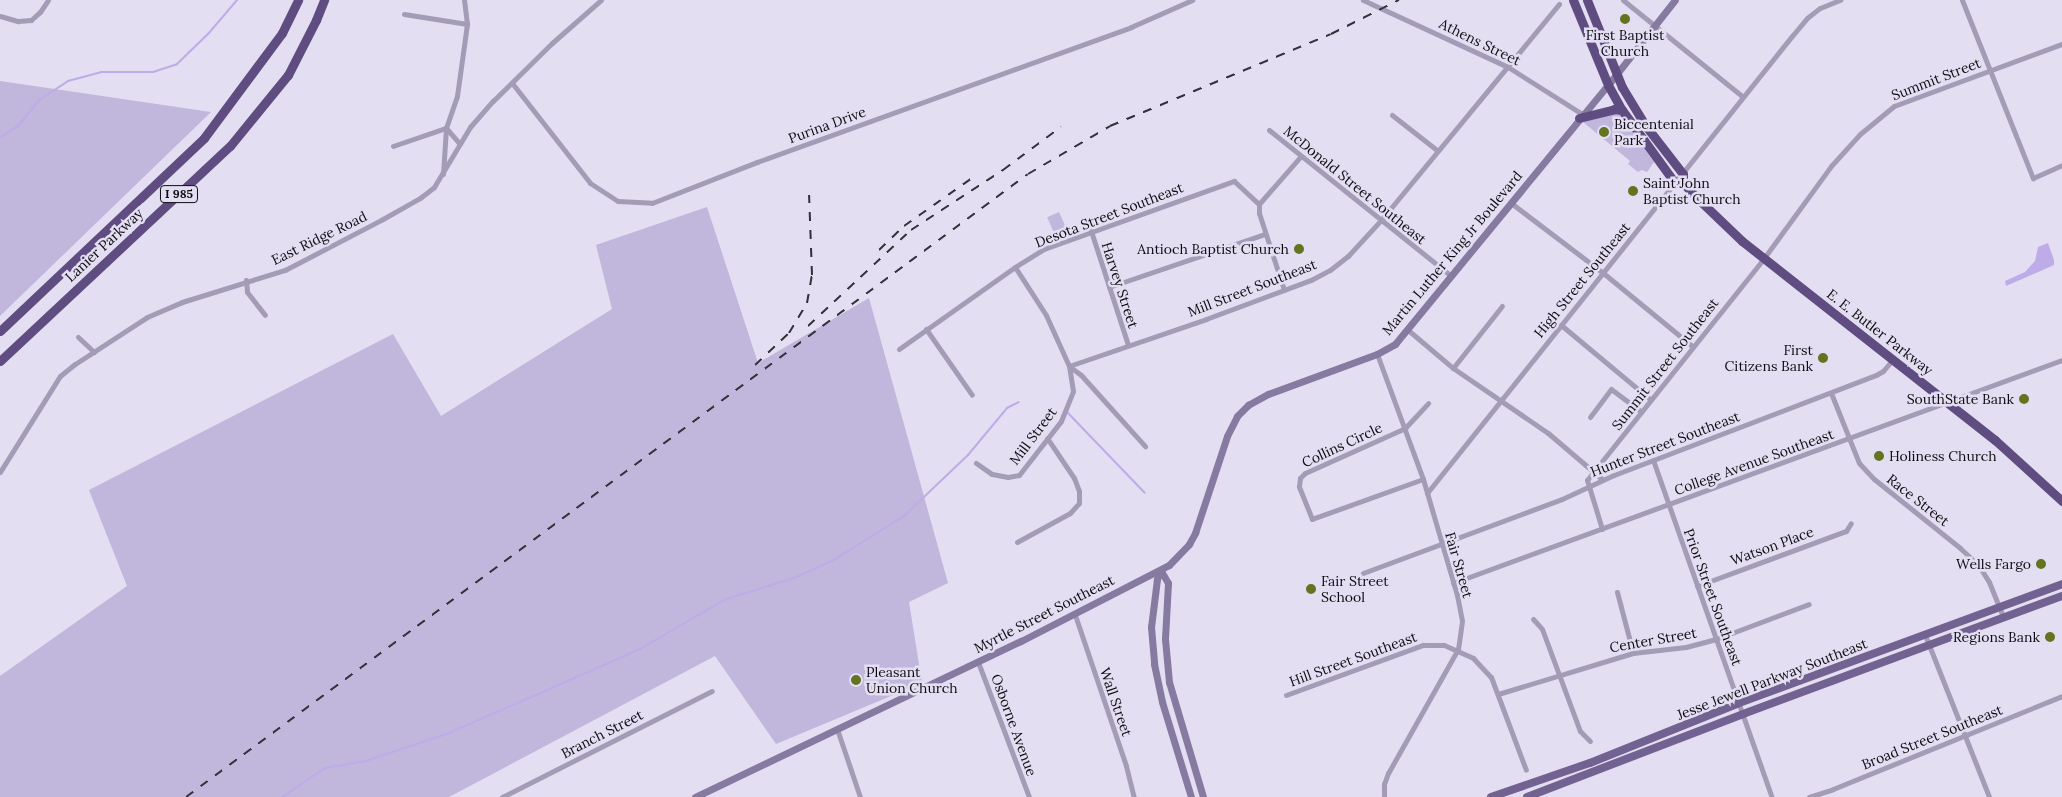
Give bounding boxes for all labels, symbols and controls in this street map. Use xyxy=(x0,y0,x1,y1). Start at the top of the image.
marker: First Baptist Church xyxy=(1619,13,1631,25)
street label: Athens Street xyxy=(1437,15,1523,69)
place label: First Baptist Church xyxy=(1586,27,1664,59)
street label: Summit Street xyxy=(1889,54,1983,104)
street label: Purina Drive xyxy=(786,103,868,147)
place label: Biccentenial Park xyxy=(1614,116,1694,148)
street label: McDonald Street Southeast xyxy=(1280,122,1430,248)
marker: Biccentenial Park xyxy=(1598,126,1610,138)
street label: Martin Luther King Jr Boulevard xyxy=(1378,168,1526,338)
place label: Saint John Baptist Church xyxy=(1643,175,1741,208)
street label: Desota Street Southeast xyxy=(1033,179,1185,251)
road number: I 985 xyxy=(159,184,199,203)
marker: Saint John Baptist Church xyxy=(1627,185,1639,197)
street label: Lanier Parkway xyxy=(62,205,146,285)
street label: East Ridge Road xyxy=(269,208,369,268)
street label: High Street Southeast xyxy=(1530,219,1634,341)
street label: Harvey Street xyxy=(1098,240,1142,330)
place label: Antioch Baptist Church xyxy=(1137,241,1289,257)
marker: Antioch Baptist Church xyxy=(1293,243,1305,255)
street label: Mill Street Southeast xyxy=(1185,256,1319,320)
street label: E. E. Butler Parkway xyxy=(1824,285,1936,379)
street label: Summit Street Southeast xyxy=(1608,295,1722,433)
place label: First Citizens Bank xyxy=(1724,342,1813,374)
marker: First Citizens Bank xyxy=(1817,352,1829,364)
place label: SouthState Bank xyxy=(1907,391,2014,407)
marker: SouthState Bank xyxy=(2018,393,2030,405)
street label: Mill Street xyxy=(1006,404,1060,468)
street label: Hunter Street Southeast xyxy=(1588,408,1742,480)
street label: Collins Circle xyxy=(1299,419,1385,471)
street label: College Avenue Southeast xyxy=(1672,425,1836,499)
place label: Holiness Church xyxy=(1889,448,1997,464)
marker: Holiness Church xyxy=(1873,450,1885,462)
street label: Race Street xyxy=(1884,470,1952,530)
street label: Watson Place xyxy=(1728,523,1816,569)
street label: Prior Street Southeast xyxy=(1680,526,1746,668)
street label: Fair Street xyxy=(1442,530,1476,600)
place label: Wells Fargo xyxy=(1956,556,2031,572)
marker: Wells Fargo xyxy=(2035,558,2047,570)
street label: Myrtle Street Southeast xyxy=(971,571,1117,657)
place label: Fair Street School xyxy=(1321,573,1389,606)
marker: Fair Street School xyxy=(1305,583,1317,595)
street label: Center Street xyxy=(1608,624,1698,656)
street label: Hill Street Southeast xyxy=(1287,628,1419,690)
place label: Regions Bank xyxy=(1953,629,2040,645)
marker: Regions Bank xyxy=(2044,631,2056,643)
street label: Jesse Jewell Parkway Southeast xyxy=(1674,635,1870,723)
place label: Pleasant Union Church xyxy=(866,664,958,696)
street label: Wall Street xyxy=(1096,665,1136,739)
street label: Osborne Avenue xyxy=(988,672,1040,778)
marker: Pleasant Union Church xyxy=(850,674,862,686)
street label: Broad Street Southeast xyxy=(1859,701,2005,773)
street label: Branch Street xyxy=(558,706,646,762)

